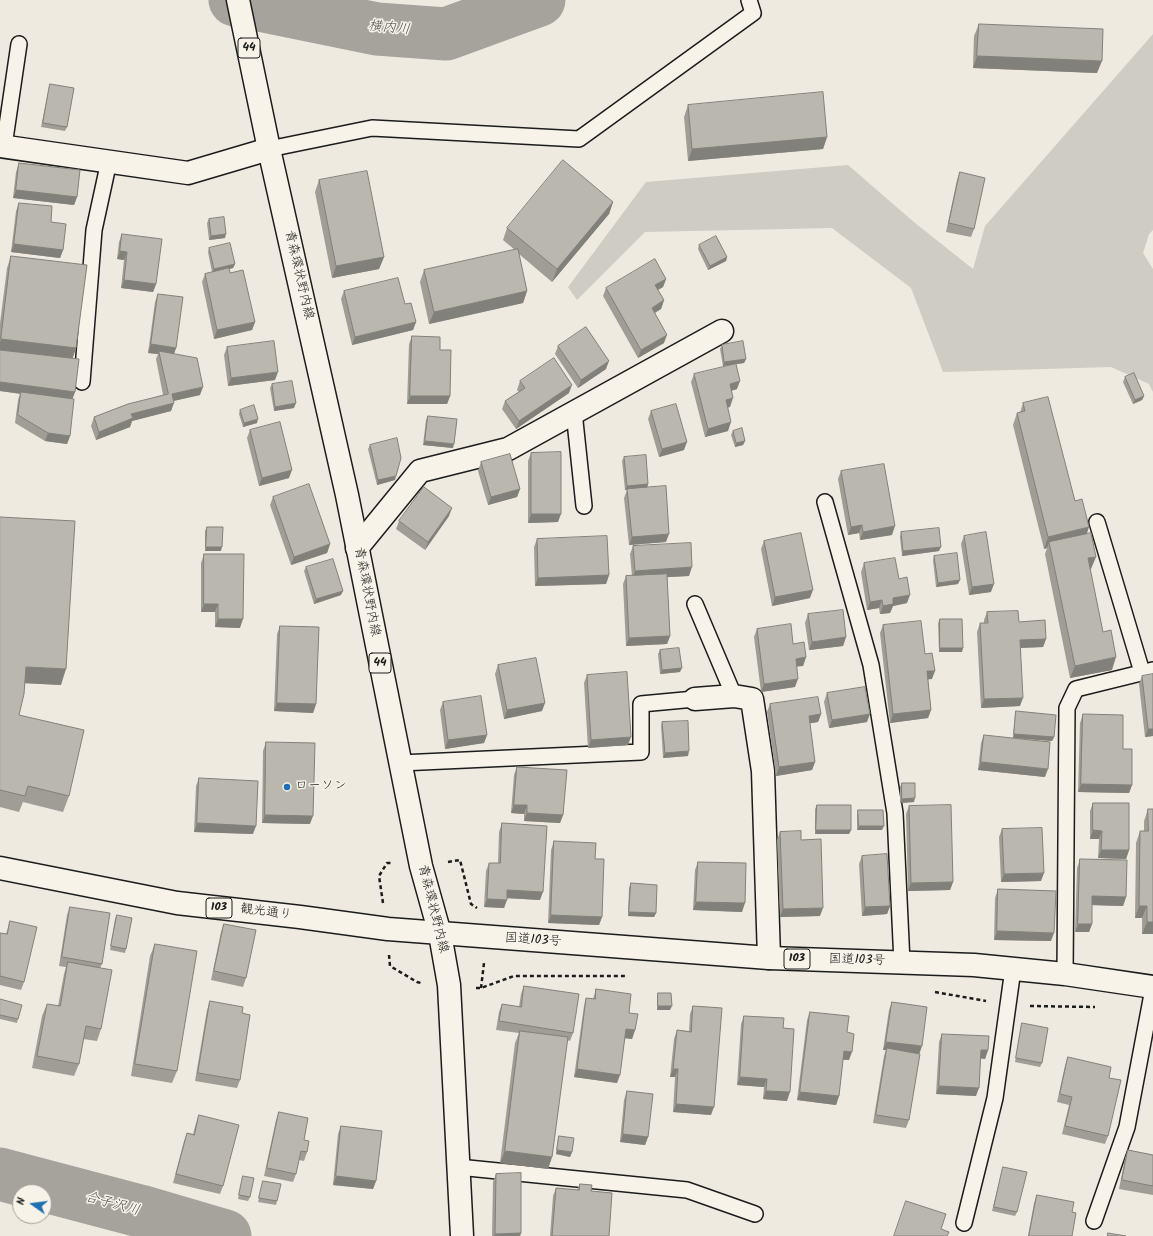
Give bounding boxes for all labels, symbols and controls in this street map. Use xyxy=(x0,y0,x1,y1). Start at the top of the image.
water label: 横内川 xyxy=(367,18,411,40)
road number: 44 xyxy=(238,38,260,58)
street label: 青森環状野内線 xyxy=(280,229,316,321)
street label: 青森環状野内線 xyxy=(350,546,382,638)
road number: 44 xyxy=(369,653,391,673)
place label: ローソン xyxy=(295,779,347,795)
marker: ローソン xyxy=(282,782,292,792)
street label: 青森環状野内線 xyxy=(413,863,451,955)
road number: 103 xyxy=(206,898,232,918)
street label: 観光通り xyxy=(239,902,293,924)
street label: 国道103号 xyxy=(504,931,562,951)
road number: 103 xyxy=(784,949,810,969)
street label: 国道103号 xyxy=(828,952,886,970)
north arrow xyxy=(12,1184,52,1224)
water label: 合子沢川 xyxy=(83,1190,141,1220)
text: N xyxy=(12,1196,31,1207)

